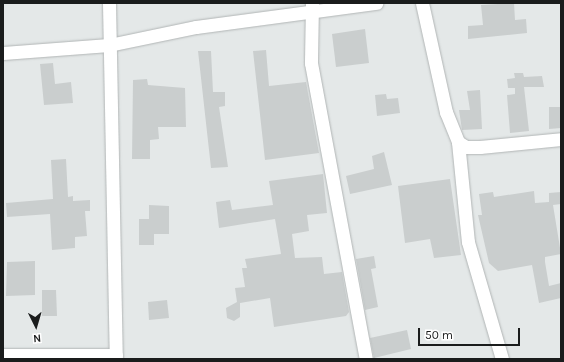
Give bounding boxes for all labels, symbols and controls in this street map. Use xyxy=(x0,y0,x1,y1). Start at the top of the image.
north arrow xyxy=(16,306,56,346)
scale bar xyxy=(420,320,522,346)
text: 50 m xyxy=(425,328,453,342)
text: N xyxy=(33,332,42,345)

